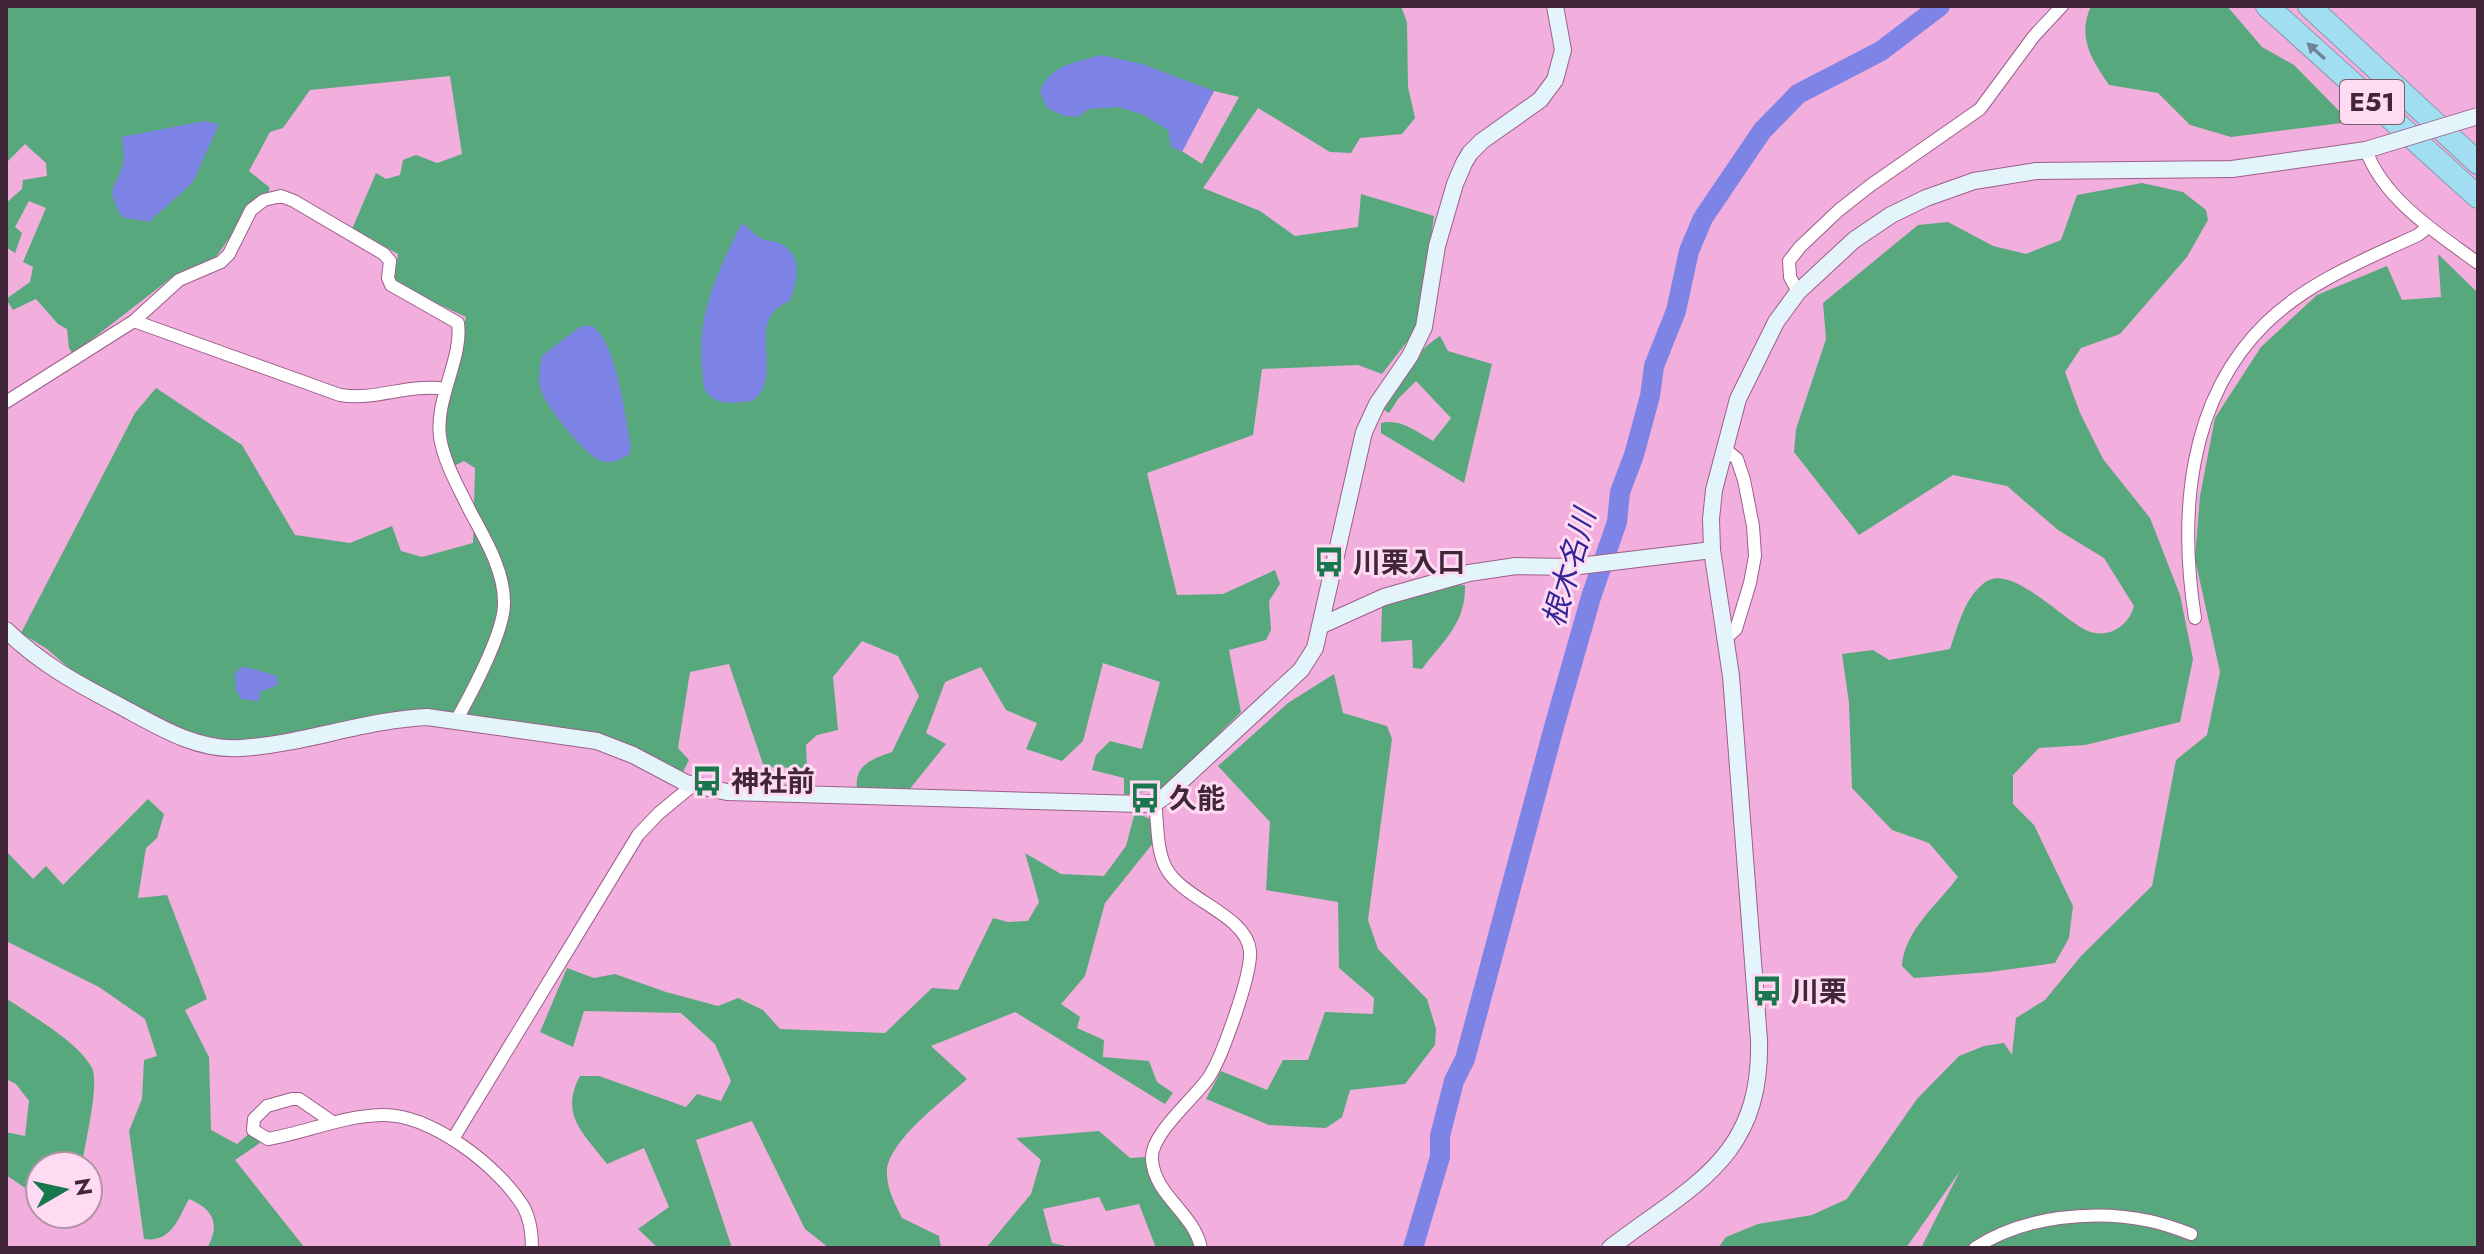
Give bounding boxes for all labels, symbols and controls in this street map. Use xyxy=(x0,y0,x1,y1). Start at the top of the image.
one-way arrow xyxy=(2307,42,2326,60)
road number: E51 xyxy=(2340,80,2404,124)
water label: 根木名川 xyxy=(1532,502,1607,632)
place label: 川栗入口 xyxy=(1353,542,1465,583)
bus stop icon: 川栗入口 xyxy=(1312,545,1346,579)
place label: 神社前 xyxy=(731,761,815,802)
bus stop icon: 神社前 xyxy=(690,764,724,798)
place label: 久能 xyxy=(1169,778,1225,819)
bus stop icon: 久能 xyxy=(1128,781,1162,815)
place label: 川栗 xyxy=(1791,971,1847,1012)
bus stop icon: 川栗 xyxy=(1750,974,1784,1008)
north arrow xyxy=(24,1150,104,1230)
text: N xyxy=(67,1176,101,1198)

